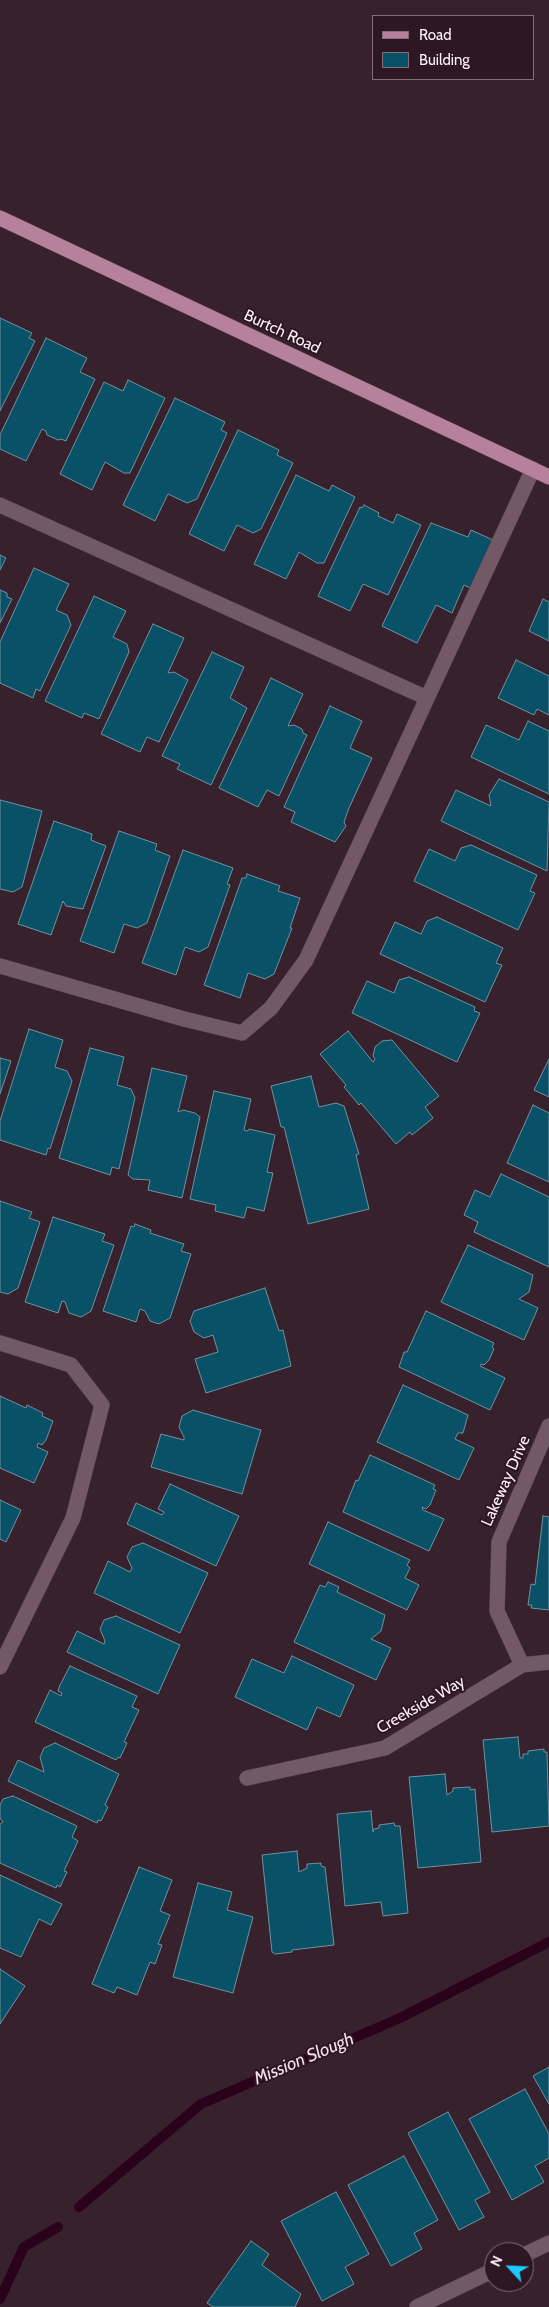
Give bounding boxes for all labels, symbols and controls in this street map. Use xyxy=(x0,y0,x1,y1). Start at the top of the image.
legend xyxy=(372,15,534,80)
text: Road xyxy=(419,26,452,44)
text: Building xyxy=(419,51,470,69)
street label: Burtch Road xyxy=(241,306,323,358)
street label: Lakeway Drive xyxy=(477,1433,535,1529)
street label: Creekside Way xyxy=(373,1672,469,1738)
water label: Mission Slough xyxy=(251,2028,357,2090)
north arrow xyxy=(484,2242,534,2292)
text: N xyxy=(486,2253,507,2269)

